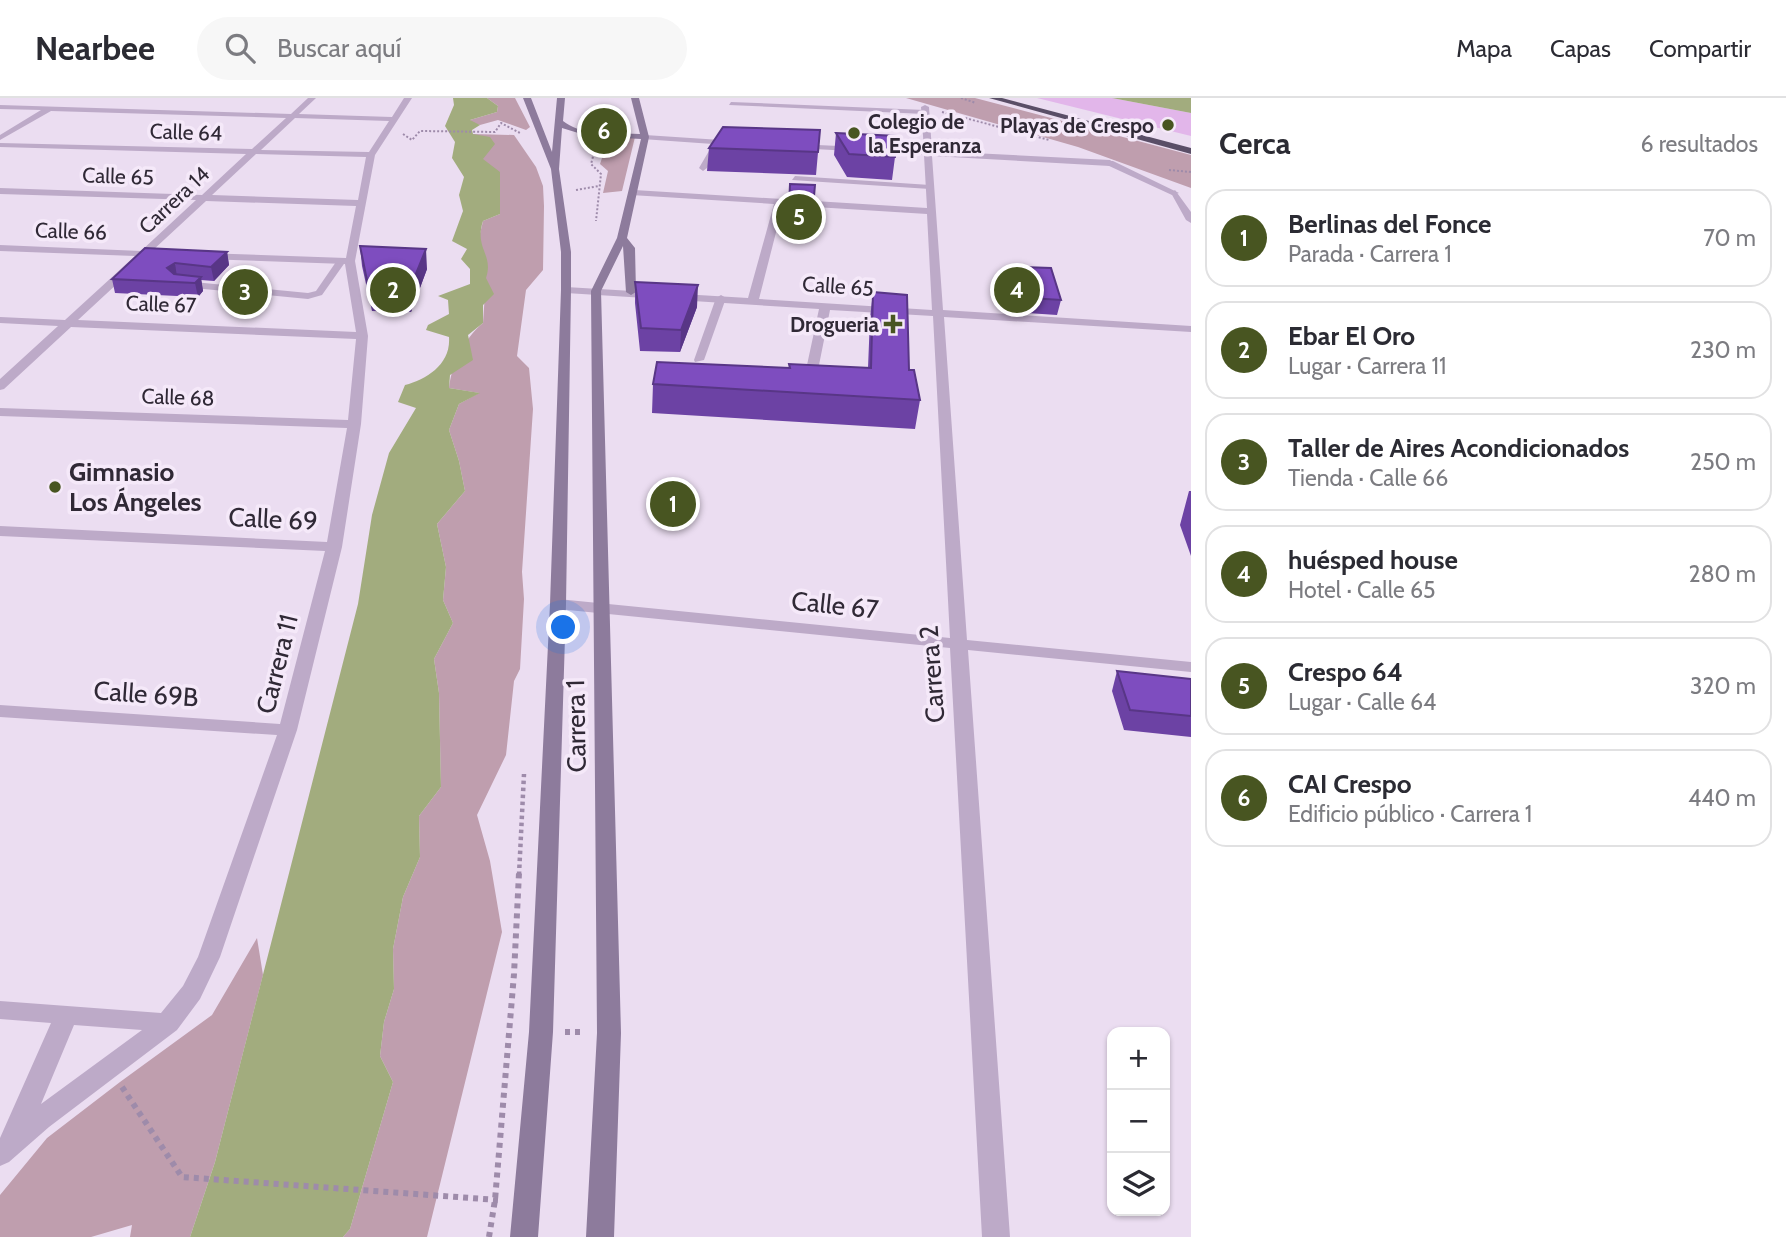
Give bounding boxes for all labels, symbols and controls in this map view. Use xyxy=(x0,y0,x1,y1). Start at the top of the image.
search box xyxy=(197,17,687,80)
text: Nearbee xyxy=(35,28,155,68)
icon: search xyxy=(221,29,259,67)
text: Buscar aquí xyxy=(277,32,401,64)
text: Mapa xyxy=(1456,34,1512,63)
text: Capas xyxy=(1550,34,1611,63)
text: Compartir xyxy=(1649,34,1751,63)
pin: 6 xyxy=(581,105,627,157)
place label: Colegio de la Esperanza xyxy=(868,109,982,158)
place label: Playas de Crespo xyxy=(1000,113,1154,138)
marker: Playas de Crespo xyxy=(1160,117,1176,133)
street label: Calle 64 xyxy=(149,118,223,146)
marker: Colegio de la Esperanza xyxy=(846,125,862,141)
text: Cerca xyxy=(1219,125,1291,162)
text: 6 resultados xyxy=(1640,130,1758,158)
street label: Carrera 14 xyxy=(134,161,214,239)
street label: Calle 65 xyxy=(82,162,154,190)
pin: 5 xyxy=(776,191,822,243)
text: Berlinas del Fonce xyxy=(1288,208,1491,240)
street label: Calle 66 xyxy=(35,217,108,245)
text: 1 xyxy=(1240,224,1248,252)
text: 70 m xyxy=(1703,224,1756,252)
text: Parada · Carrera 1 xyxy=(1288,240,1452,268)
pin: 2 xyxy=(370,264,416,316)
pin: 4 xyxy=(994,264,1040,316)
pin: 3 xyxy=(222,266,268,318)
street label: Calle 65 xyxy=(801,271,875,301)
street label: Calle 67 xyxy=(125,290,197,318)
place label: Drogueria xyxy=(790,312,880,337)
marker: Drogueria xyxy=(885,316,901,332)
text: Ebar El Oro xyxy=(1288,320,1415,352)
text: 2 xyxy=(1238,336,1250,364)
text: 230 m xyxy=(1690,336,1756,364)
text: Lugar · Carrera 11 xyxy=(1288,352,1447,380)
street label: Calle 68 xyxy=(141,383,215,411)
text: Taller de Aires Acondicionados xyxy=(1288,432,1629,464)
text: 3 xyxy=(1238,448,1250,476)
text: 250 m xyxy=(1690,448,1756,476)
place label: Gimnasio Los Ángeles xyxy=(69,456,202,518)
text: Tienda · Calle 66 xyxy=(1288,464,1448,492)
pin: 1 xyxy=(650,478,696,530)
marker: Gimnasio Los Ángeles xyxy=(47,479,63,495)
street label: Calle 69 xyxy=(228,501,318,537)
text: huésped house xyxy=(1288,544,1458,576)
text: 4 xyxy=(1237,560,1251,588)
text: 280 m xyxy=(1689,560,1756,588)
text: Hotel · Calle 65 xyxy=(1288,576,1436,604)
street label: Calle 67 xyxy=(790,585,880,625)
your location xyxy=(546,610,580,644)
street label: Carrera 11 xyxy=(249,611,305,717)
street label: Carrera 2 xyxy=(913,624,951,724)
text: Crespo 64 xyxy=(1288,656,1403,688)
text: 5 xyxy=(1238,672,1250,700)
text: 320 m xyxy=(1690,672,1756,700)
street label: Calle 69B xyxy=(93,674,199,714)
street label: Carrera 1 xyxy=(559,679,593,773)
text: Lugar · Calle 64 xyxy=(1288,688,1436,716)
text: CAI Crespo xyxy=(1288,768,1412,800)
text: 6 xyxy=(1238,784,1250,812)
text: 440 m xyxy=(1688,784,1756,812)
text: Edificio público · Carrera 1 xyxy=(1288,800,1532,828)
map controls xyxy=(1107,1027,1170,1216)
button: + xyxy=(1107,1027,1170,1090)
button: − xyxy=(1107,1090,1170,1153)
button: layers xyxy=(1107,1153,1170,1216)

